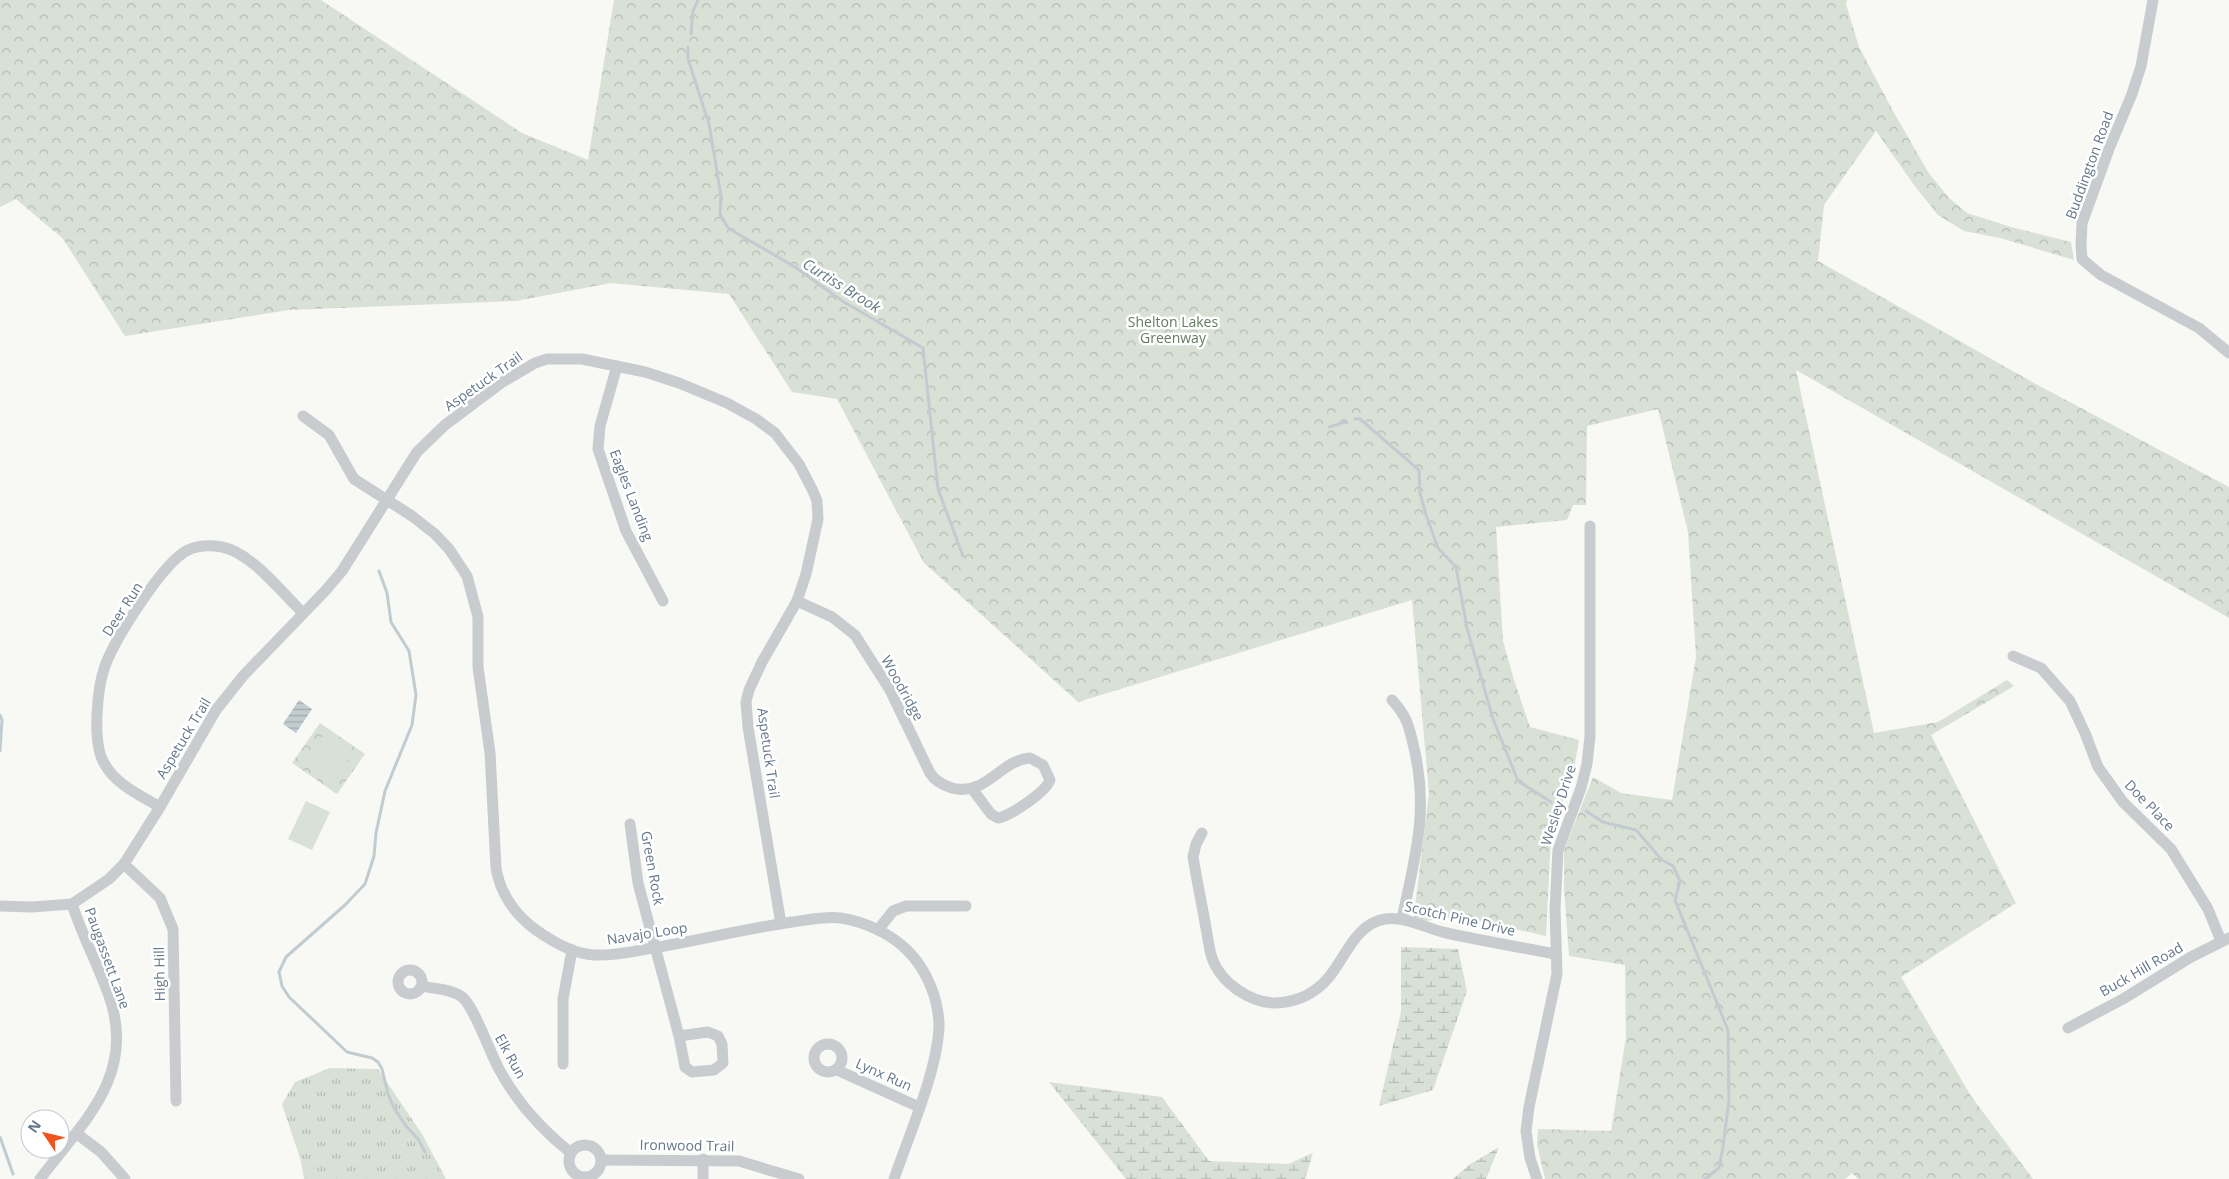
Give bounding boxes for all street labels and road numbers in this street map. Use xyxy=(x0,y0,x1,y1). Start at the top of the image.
street label: Buddington Road xyxy=(2061,108,2117,222)
street label: Aspetuck Trail xyxy=(440,347,526,415)
street label: Eagles Landing xyxy=(606,446,658,544)
street label: Deer Run xyxy=(97,578,147,640)
street label: Woodridge xyxy=(877,652,929,724)
street label: Aspetuck Trail xyxy=(151,694,215,782)
street label: Aspetuck Trail xyxy=(753,706,785,800)
street label: Wesley Drive xyxy=(1536,762,1580,848)
street label: Doe Place xyxy=(2121,775,2179,835)
street label: Green Rock xyxy=(637,829,669,907)
street label: Scotch Pine Drive xyxy=(1403,896,1517,940)
street label: Paugassett Lane xyxy=(81,905,135,1011)
street label: Navajo Loop xyxy=(605,917,689,949)
street label: Buck Hill Road xyxy=(2096,937,2186,1001)
street label: High Hill xyxy=(149,947,169,1001)
street label: Elk Run xyxy=(491,1030,531,1082)
street label: Lynx Run xyxy=(853,1053,915,1095)
street label: Ironwood Trail xyxy=(639,1135,735,1155)

